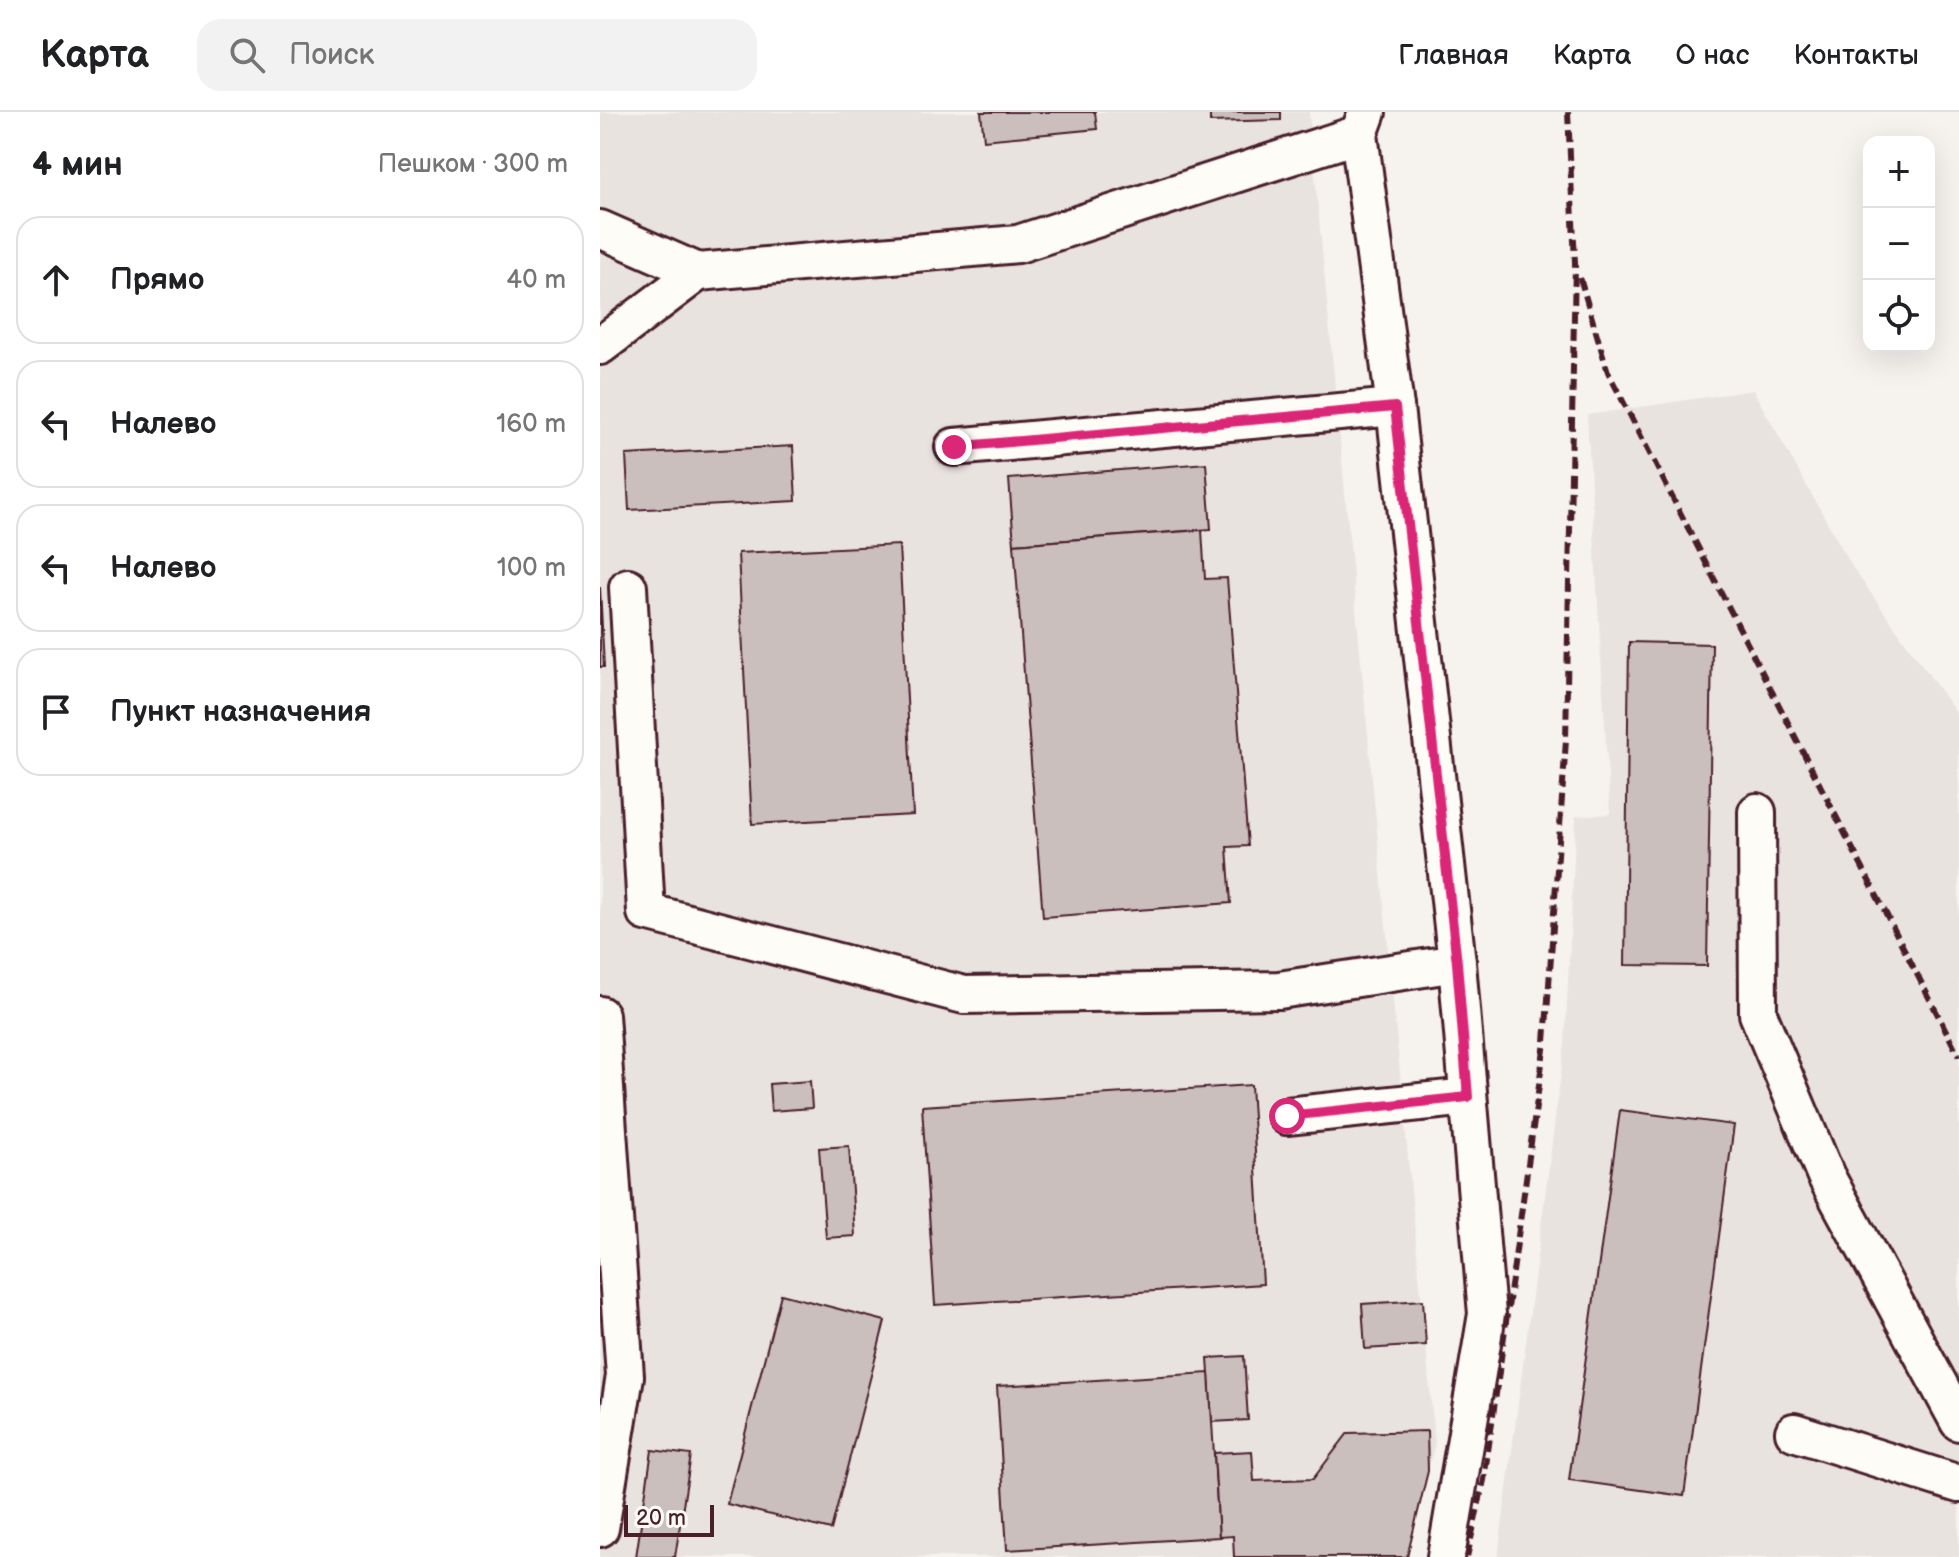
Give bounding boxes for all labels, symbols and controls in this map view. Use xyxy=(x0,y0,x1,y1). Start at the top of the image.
search box xyxy=(197,19,757,91)
text: Карта xyxy=(40,33,149,78)
icon: search xyxy=(225,33,269,77)
text: Поиск xyxy=(289,37,375,73)
text: Главная xyxy=(1398,39,1509,72)
text: Карта xyxy=(1553,39,1632,72)
text: О нас xyxy=(1676,39,1749,72)
text: Контакты xyxy=(1793,39,1919,72)
map controls xyxy=(1863,136,1935,352)
button: + xyxy=(1863,136,1935,208)
text: 4 мин xyxy=(32,144,123,185)
text: Пешком · 300 m xyxy=(378,149,568,180)
button: − xyxy=(1863,208,1935,280)
icon: ahead xyxy=(34,258,78,302)
text: Прямо xyxy=(110,262,204,298)
text: 40 m xyxy=(506,265,566,296)
button: locate xyxy=(1863,280,1935,352)
icon: left xyxy=(34,402,78,446)
text: Налево xyxy=(110,406,216,442)
text: 160 m xyxy=(496,409,566,440)
route end xyxy=(936,429,972,465)
icon: left xyxy=(34,546,78,590)
text: Налево xyxy=(110,550,216,586)
text: 100 m xyxy=(497,553,566,584)
icon: arrive xyxy=(34,690,78,734)
text: Пункт назначения xyxy=(110,694,371,730)
route start xyxy=(1269,1098,1305,1134)
scale bar xyxy=(624,1501,714,1537)
text: 20 m xyxy=(636,1505,686,1532)

